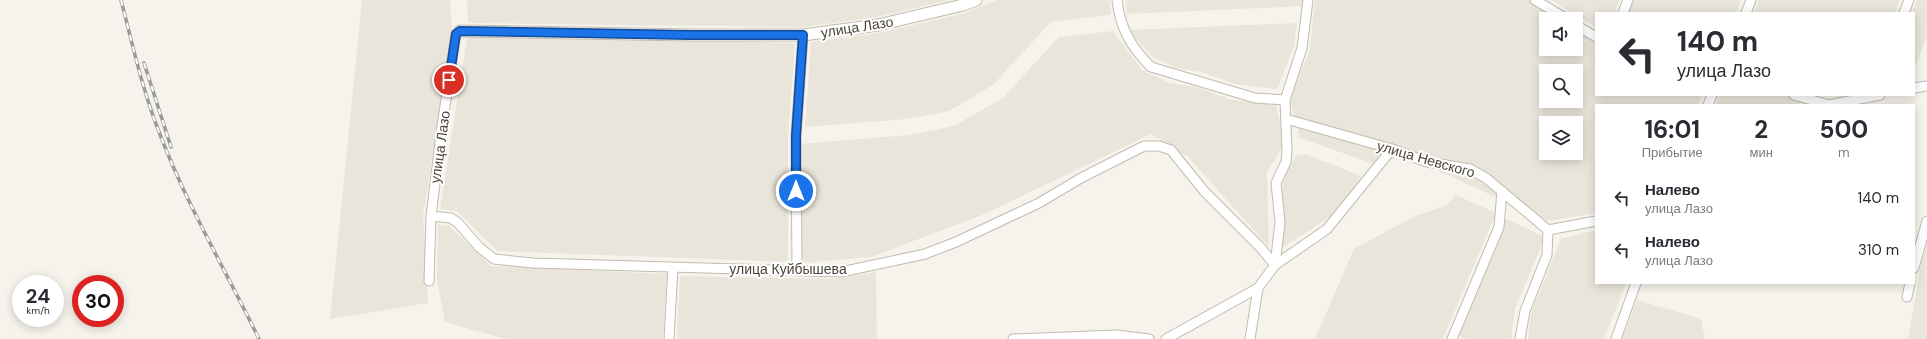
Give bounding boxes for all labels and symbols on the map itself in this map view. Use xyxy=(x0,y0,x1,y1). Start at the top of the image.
street label: улица Лазо xyxy=(820,12,895,42)
pin xyxy=(432,63,466,97)
street label: улица Лазо xyxy=(426,109,454,184)
street label: улица Невского xyxy=(1375,136,1477,182)
position arrow xyxy=(775,170,817,212)
street label: улица Куйбышева xyxy=(729,260,847,278)
speed limit sign: 30 xyxy=(72,275,124,327)

